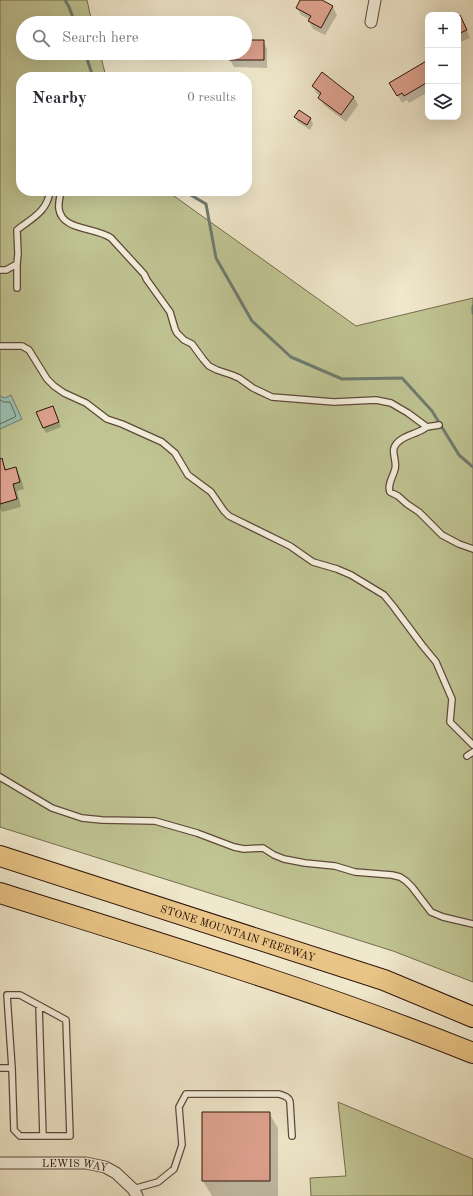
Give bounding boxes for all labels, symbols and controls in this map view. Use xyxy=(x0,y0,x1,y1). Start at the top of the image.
map controls xyxy=(425,12,461,120)
button: + xyxy=(425,12,461,48)
search box xyxy=(16,16,252,60)
icon: search xyxy=(30,27,52,49)
text: Search here xyxy=(62,31,139,46)
button: − xyxy=(425,48,461,84)
button: layers xyxy=(425,84,461,120)
text: Nearby xyxy=(32,90,87,107)
text: 0 results xyxy=(187,91,236,104)
street label: STONE MOUNTAIN FREEWAY xyxy=(158,904,316,964)
street label: LEWIS WAY xyxy=(42,1158,108,1174)

